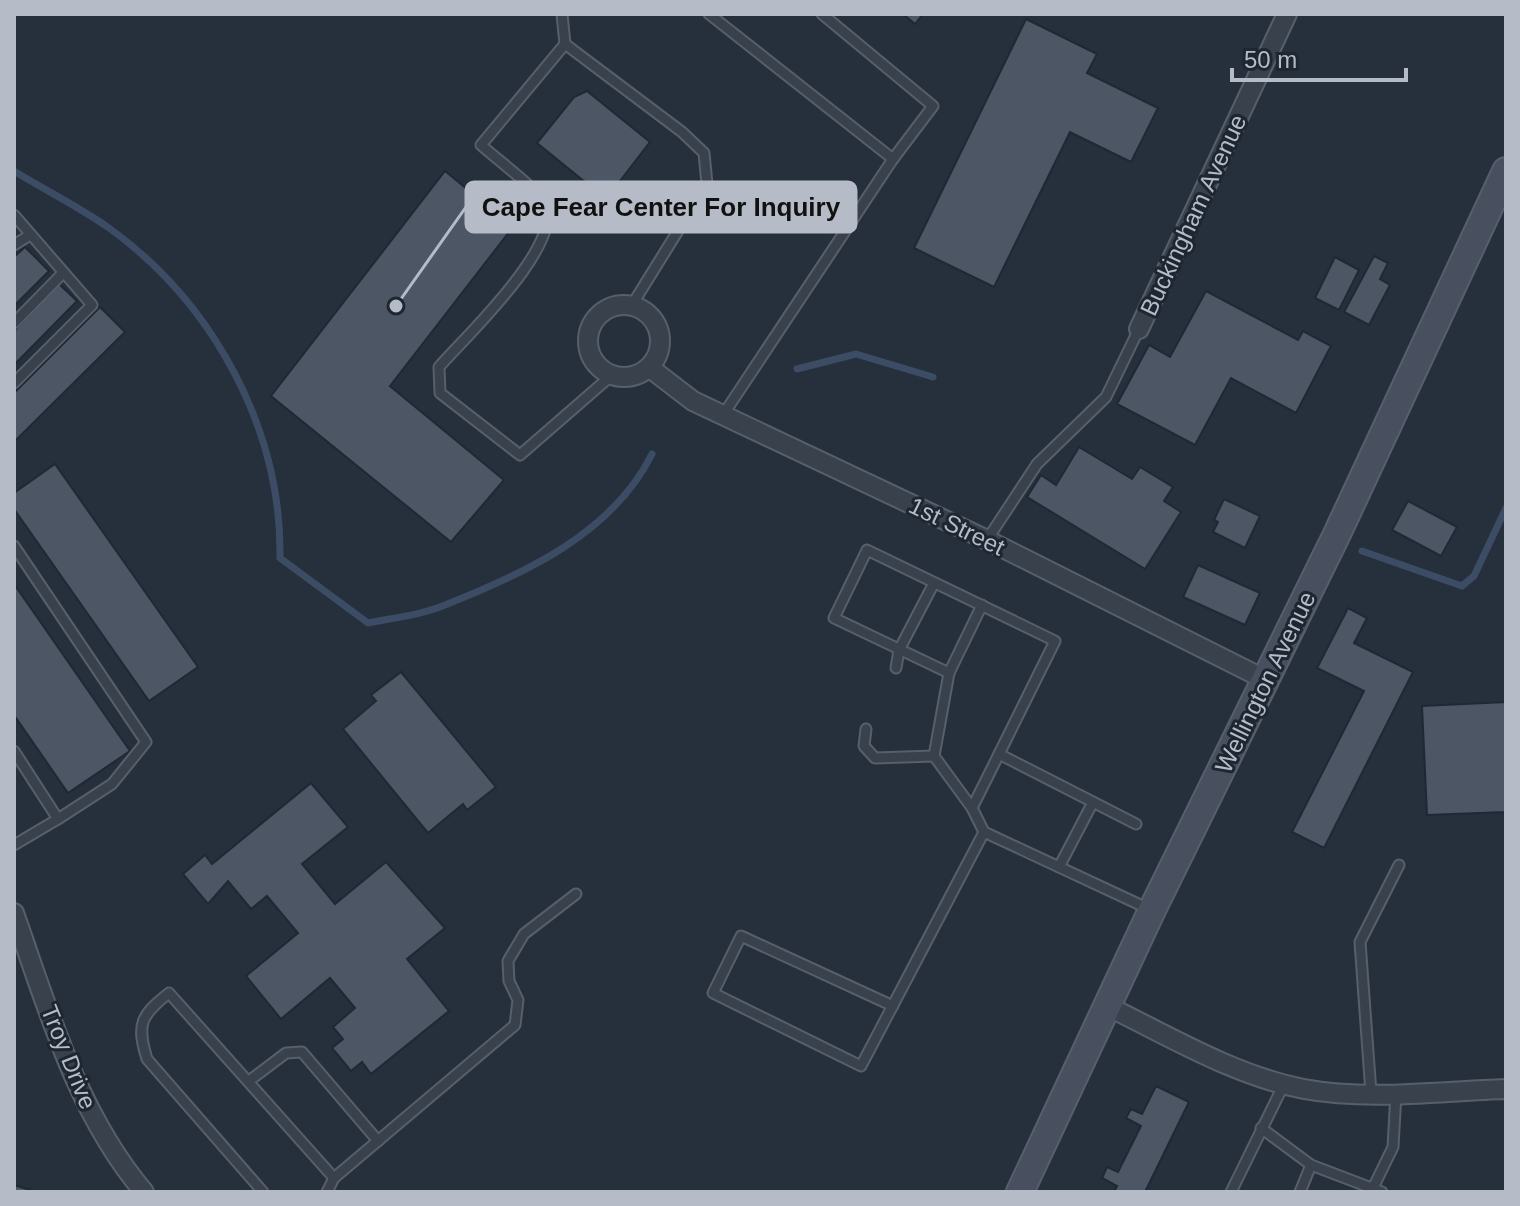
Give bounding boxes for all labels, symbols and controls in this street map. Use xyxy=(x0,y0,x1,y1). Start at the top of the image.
scale bar xyxy=(1232,32,1406,82)
text: 50 m xyxy=(1244,46,1297,73)
street label: Buckingham Avenue xyxy=(1135,110,1251,320)
callout: Cape Fear Center For Inquiry xyxy=(466,182,856,232)
text: Cape Fear Center For Inquiry xyxy=(482,192,841,222)
street label: 1st Street xyxy=(905,491,1009,561)
street label: Wellington Avenue xyxy=(1209,587,1321,777)
street label: Troy Drive xyxy=(36,1001,102,1113)

